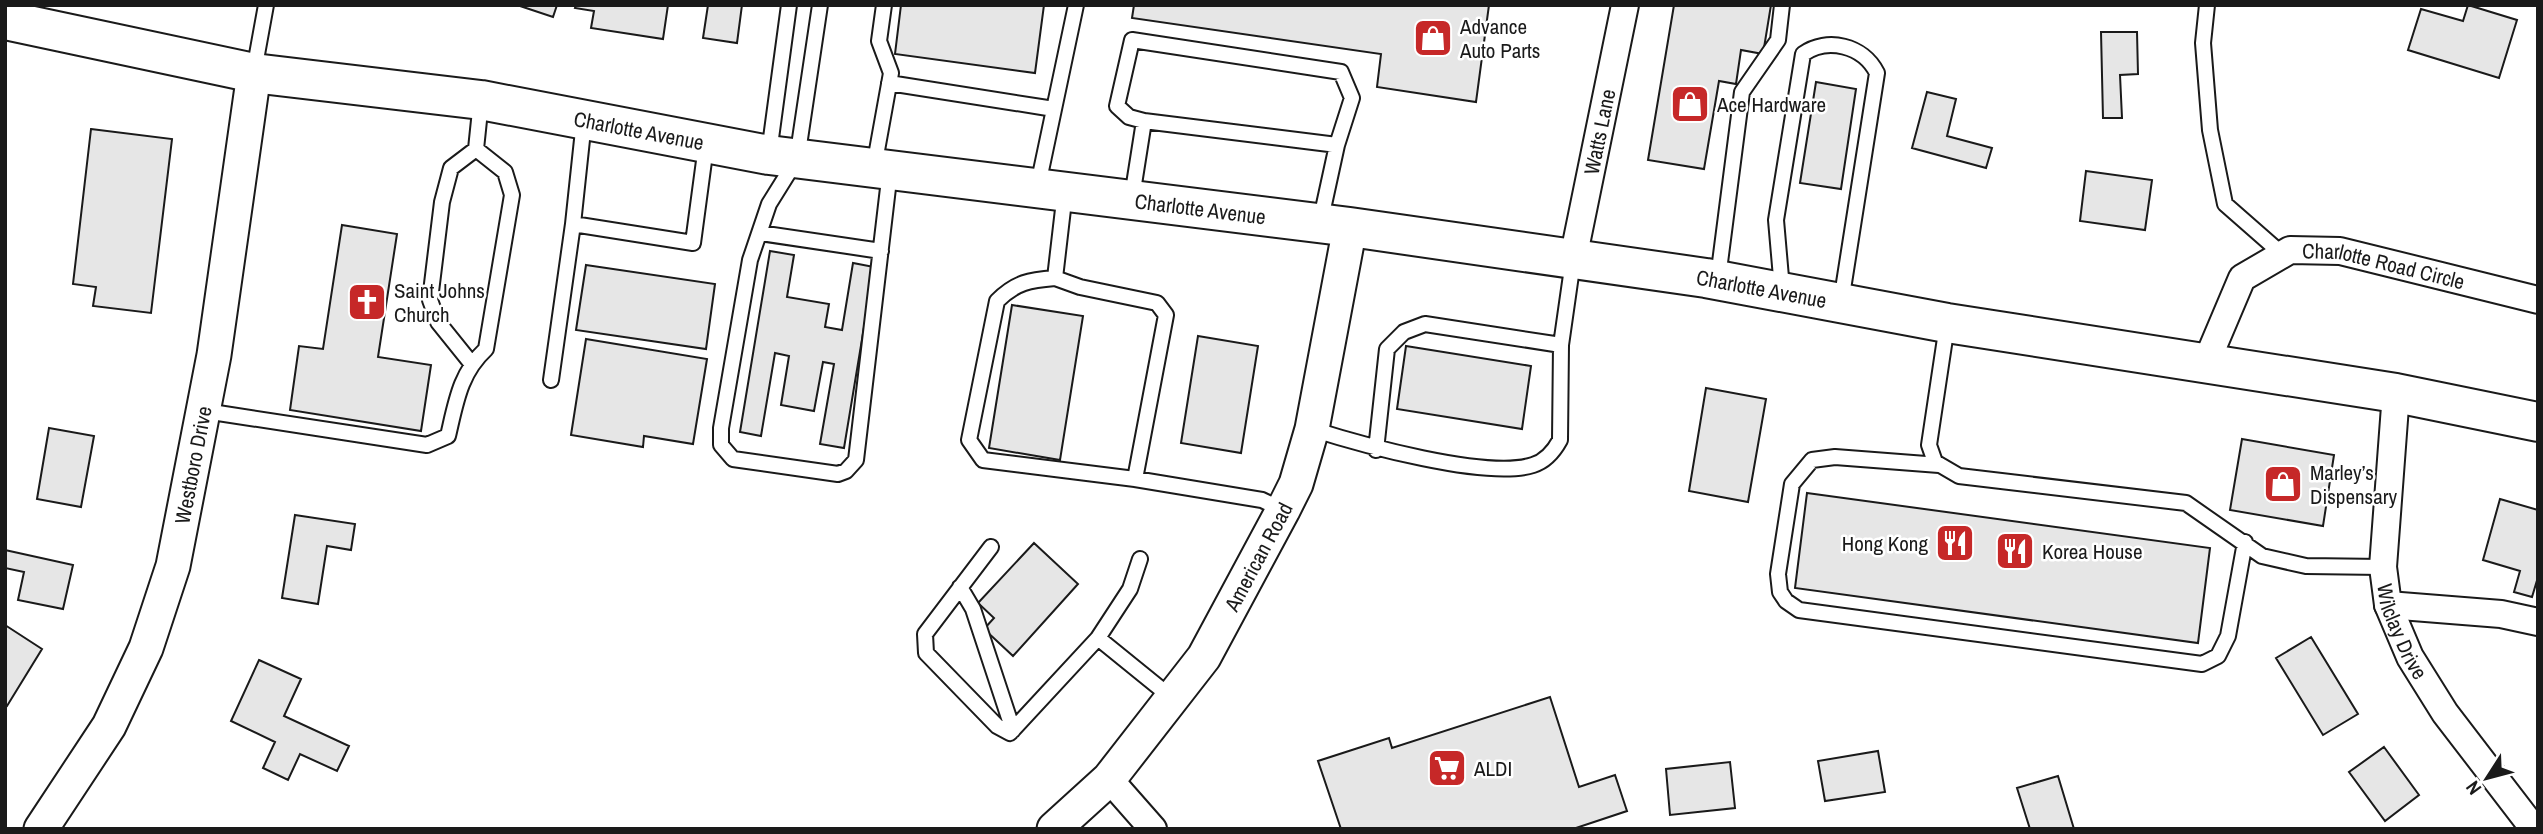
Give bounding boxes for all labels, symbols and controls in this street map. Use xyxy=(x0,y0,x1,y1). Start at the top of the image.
place label: Advance Auto Parts xyxy=(1459,12,1540,65)
shop icon: Advance Auto Parts xyxy=(1412,17,1454,59)
shop icon: Ace Hardware xyxy=(1669,83,1711,125)
street label: Watts Lane xyxy=(1576,86,1622,177)
place label: Ace Hardware xyxy=(1716,90,1826,119)
street label: Charlotte Avenue xyxy=(571,104,706,157)
street label: Charlotte Avenue xyxy=(1133,186,1268,231)
street label: Charlotte Road Circle xyxy=(2302,236,2468,296)
street label: Charlotte Avenue xyxy=(1695,262,1829,315)
place label: Saint Johns Church xyxy=(394,276,485,329)
church icon: Saint Johns Church xyxy=(346,281,388,323)
street label: Westboro Drive xyxy=(167,404,218,526)
place label: Marley’s Dispensary xyxy=(2310,458,2397,511)
shop icon: Marley’s Dispensary xyxy=(2262,463,2304,505)
street label: American Road xyxy=(1216,497,1299,617)
restaurant icon: Hong Kong xyxy=(1934,522,1976,564)
place label: Hong Kong xyxy=(1842,529,1928,558)
restaurant icon: Korea House xyxy=(1994,530,2036,572)
place label: Korea House xyxy=(2042,537,2143,566)
street label: Wilclay Drive xyxy=(2371,582,2435,685)
north arrow xyxy=(2452,743,2522,813)
supermarket icon: ALDI xyxy=(1426,747,1468,789)
place label: ALDI xyxy=(1473,754,1512,783)
text: N xyxy=(2459,776,2487,800)

